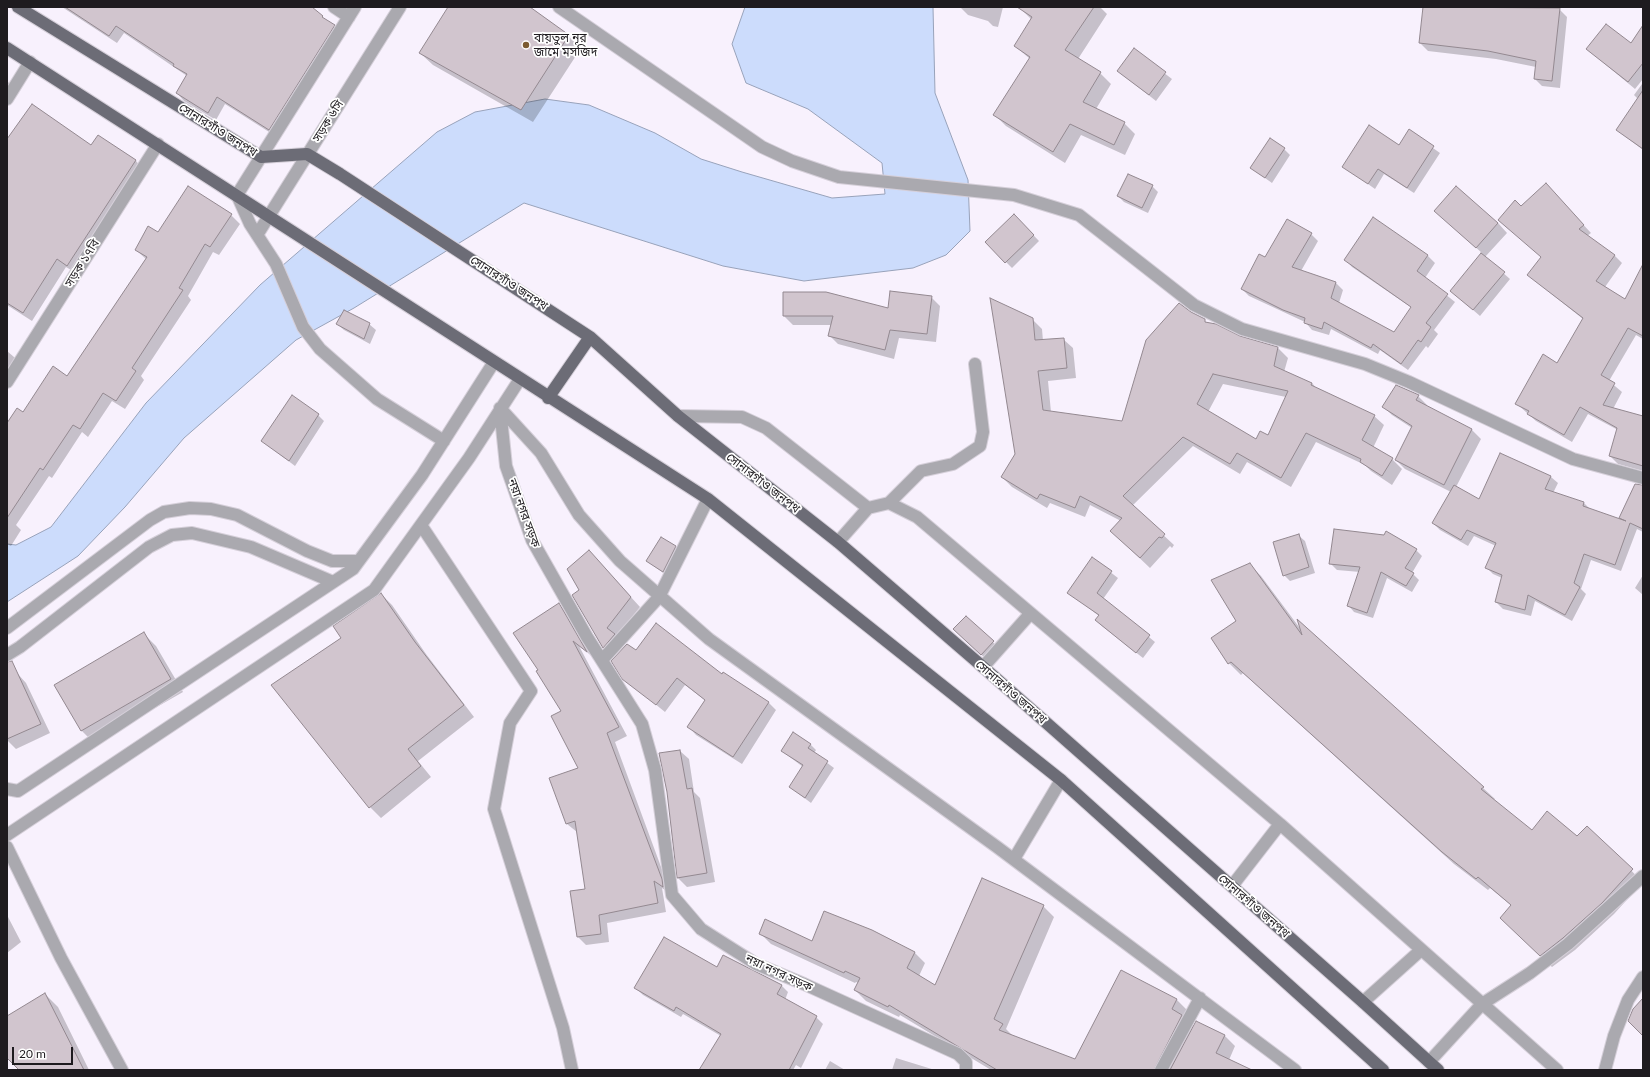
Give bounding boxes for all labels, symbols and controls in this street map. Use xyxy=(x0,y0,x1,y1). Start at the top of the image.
place label: বায়তুল নূর জামে মসজিদ xyxy=(534,31,597,59)
marker: বায়তুল নূর জামে মসজিদ xyxy=(521,40,531,50)
street label: সড়ক ৬সি xyxy=(310,97,346,145)
street label: সোনারগাঁও জনপথ xyxy=(176,100,260,160)
street label: সড়ক ১৭বি xyxy=(62,237,102,289)
street label: সোনারগাঁও জনপথ xyxy=(468,253,550,313)
street label: সোনারগাঁও জনপথ xyxy=(723,450,803,516)
street label: নয়া নগর সড়ক xyxy=(505,477,543,549)
street label: সোনারগাঁও জনপথ xyxy=(973,657,1049,727)
street label: সোনারগাঁও জনপথ xyxy=(1216,871,1292,941)
street label: নয়া নগর সড়ক xyxy=(743,951,815,995)
scale bar xyxy=(14,1039,75,1065)
text: 20 m xyxy=(19,1046,46,1061)

